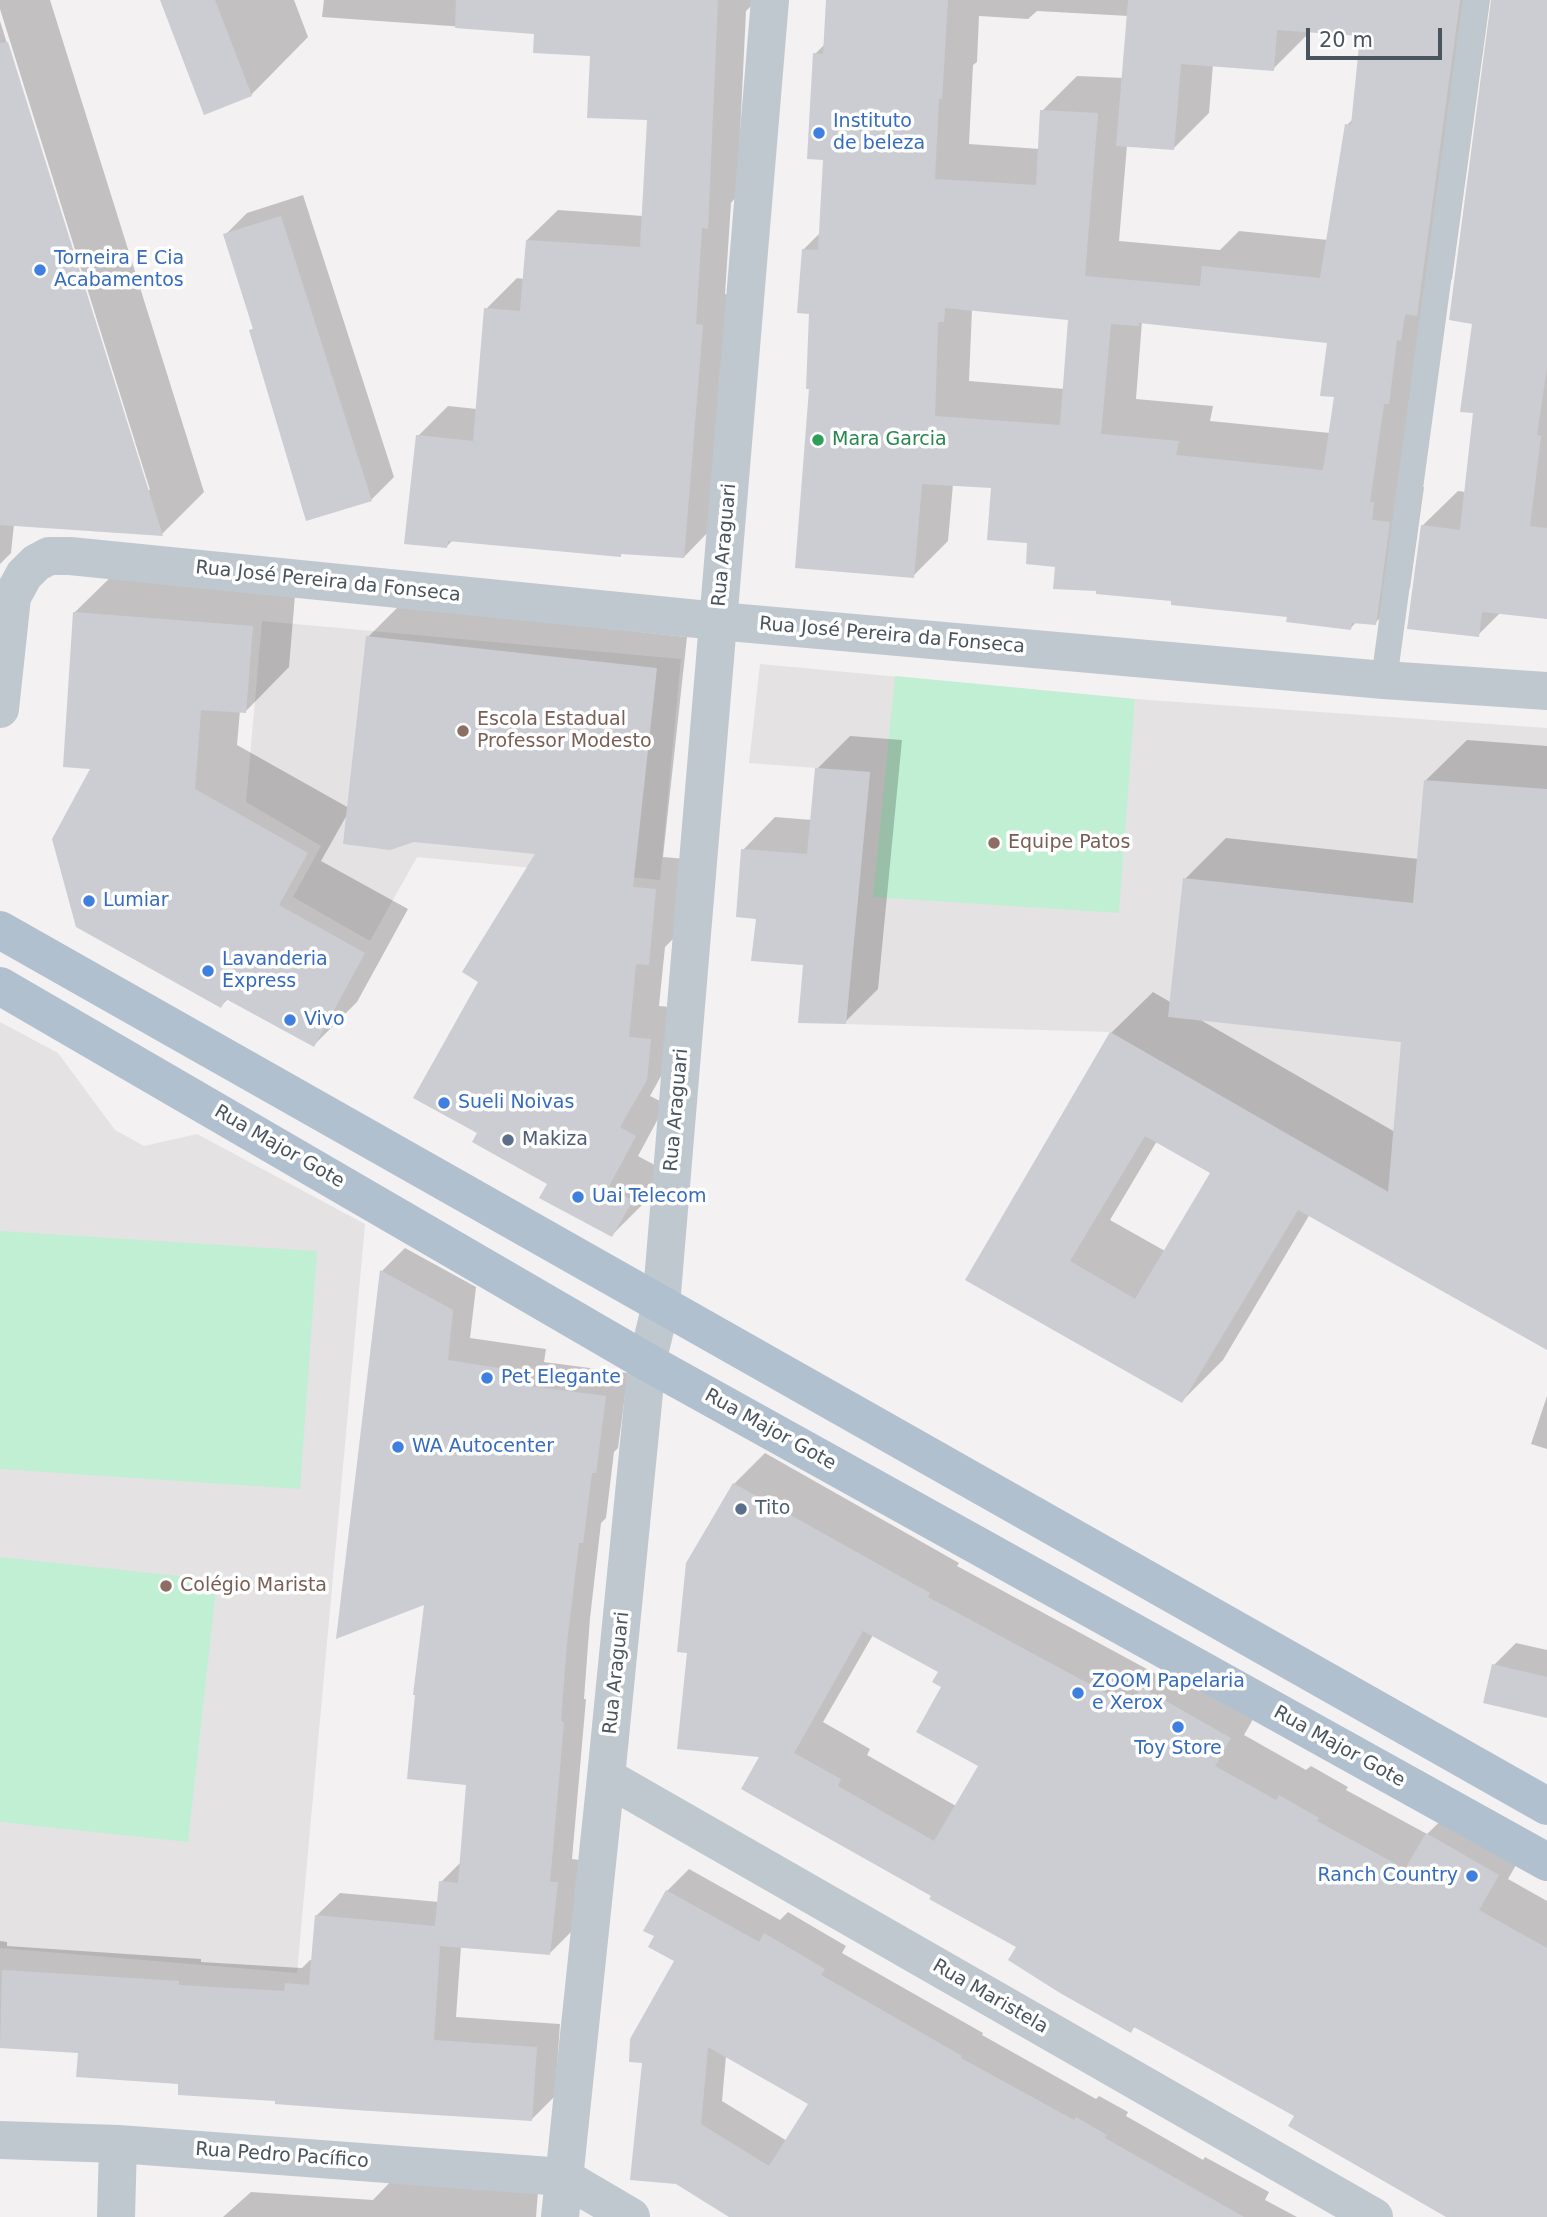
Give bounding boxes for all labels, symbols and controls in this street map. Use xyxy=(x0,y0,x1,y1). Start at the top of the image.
scale bar xyxy=(1309,14,1446,58)
text: 20 m xyxy=(1319,28,1373,52)
place label: Instituto de beleza xyxy=(833,111,925,155)
marker: Instituto de beleza xyxy=(811,125,827,141)
place label: Torneira E Cia Acabamentos xyxy=(54,248,184,292)
marker: Torneira E Cia Acabamentos xyxy=(32,262,48,278)
place label: Mara Garcia xyxy=(832,429,947,451)
marker: Mara Garcia xyxy=(810,432,826,448)
street label: Rua Araguari xyxy=(708,483,742,607)
street label: Rua José Pereira da Fonseca xyxy=(194,557,462,607)
street label: Rua José Pereira da Fonseca xyxy=(758,613,1026,659)
place label: Escola Estadual Professor Modesto xyxy=(477,709,652,753)
marker: Escola Estadual Professor Modesto xyxy=(455,723,471,739)
place label: Equipe Patos xyxy=(1008,832,1130,854)
marker: Equipe Patos xyxy=(986,835,1002,851)
place label: Lumiar xyxy=(103,890,169,912)
marker: Lumiar xyxy=(81,893,97,909)
place label: Lavanderia Express xyxy=(222,949,328,993)
marker: Lavanderia Express xyxy=(200,963,216,979)
place label: Vivo xyxy=(304,1009,345,1031)
marker: Vivo xyxy=(282,1012,298,1028)
street label: Rua Araguari xyxy=(660,1048,694,1172)
place label: Sueli Noivas xyxy=(458,1092,574,1114)
marker: Sueli Noivas xyxy=(436,1095,452,1111)
street label: Rua Major Gote xyxy=(210,1101,348,1193)
place label: Makiza xyxy=(522,1129,588,1151)
marker: Makiza xyxy=(500,1132,516,1148)
place label: Uai Telecom xyxy=(592,1186,706,1208)
marker: Uai Telecom xyxy=(570,1189,586,1205)
place label: Pet Elegante xyxy=(501,1367,621,1389)
marker: Pet Elegante xyxy=(479,1370,495,1386)
street label: Rua Major Gote xyxy=(700,1385,840,1475)
place label: WA Autocenter xyxy=(412,1436,554,1458)
marker: WA Autocenter xyxy=(390,1439,406,1455)
place label: Tito xyxy=(755,1498,790,1520)
marker: Tito xyxy=(733,1501,749,1517)
place label: Colégio Marista xyxy=(180,1575,327,1597)
marker: Colégio Marista xyxy=(158,1578,174,1594)
street label: Rua Araguari xyxy=(599,1610,635,1736)
place label: ZOOM Papelaria e Xerox xyxy=(1092,1671,1245,1715)
marker: ZOOM Papelaria e Xerox xyxy=(1070,1685,1086,1701)
street label: Rua Major Gote xyxy=(1269,1702,1409,1792)
marker: Toy Store xyxy=(1170,1719,1186,1735)
place label: Toy Store xyxy=(1134,1738,1222,1760)
place label: Ranch Country xyxy=(1318,1865,1458,1887)
marker: Ranch Country xyxy=(1464,1868,1480,1884)
street label: Rua Maristela xyxy=(928,1955,1052,2039)
street label: Rua Pedro Pacífico xyxy=(195,2139,369,2173)

